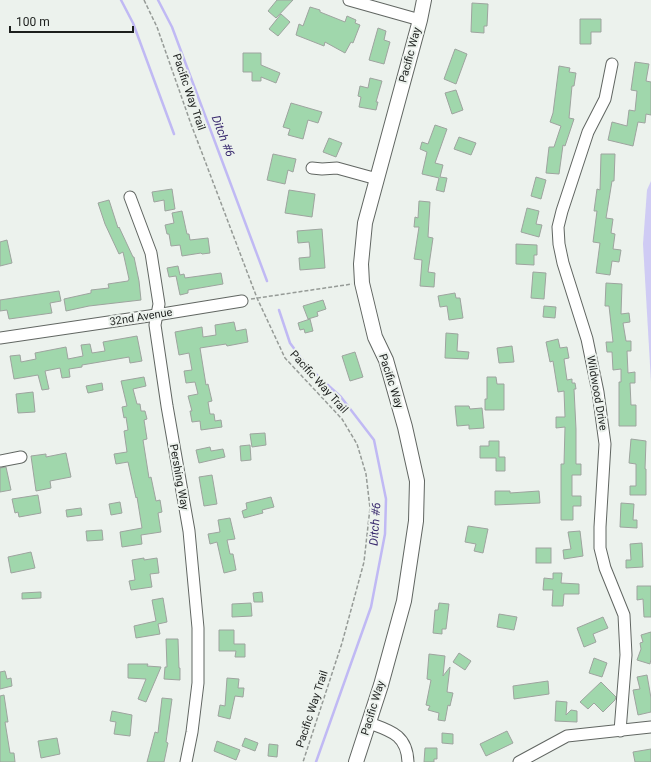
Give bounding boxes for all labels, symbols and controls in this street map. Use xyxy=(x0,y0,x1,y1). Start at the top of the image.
scale bar xyxy=(10,8,133,34)
text: 100 m xyxy=(16,15,50,29)
street label: Pacific Way xyxy=(396,25,424,84)
street label: Pacific Way Trail xyxy=(170,52,208,132)
water label: Ditch #6 xyxy=(209,113,237,159)
street label: 32nd Avenue xyxy=(109,306,173,328)
street label: Pacific Way Trail xyxy=(287,348,351,416)
street label: Pacific Way xyxy=(376,352,406,411)
street label: Wildwood Drive xyxy=(584,355,610,432)
street label: Pershing Way xyxy=(167,443,191,512)
water label: Ditch #6 xyxy=(367,502,383,546)
street label: Pacific Way Trail xyxy=(293,669,331,749)
street label: Pacific Way xyxy=(359,678,388,737)

